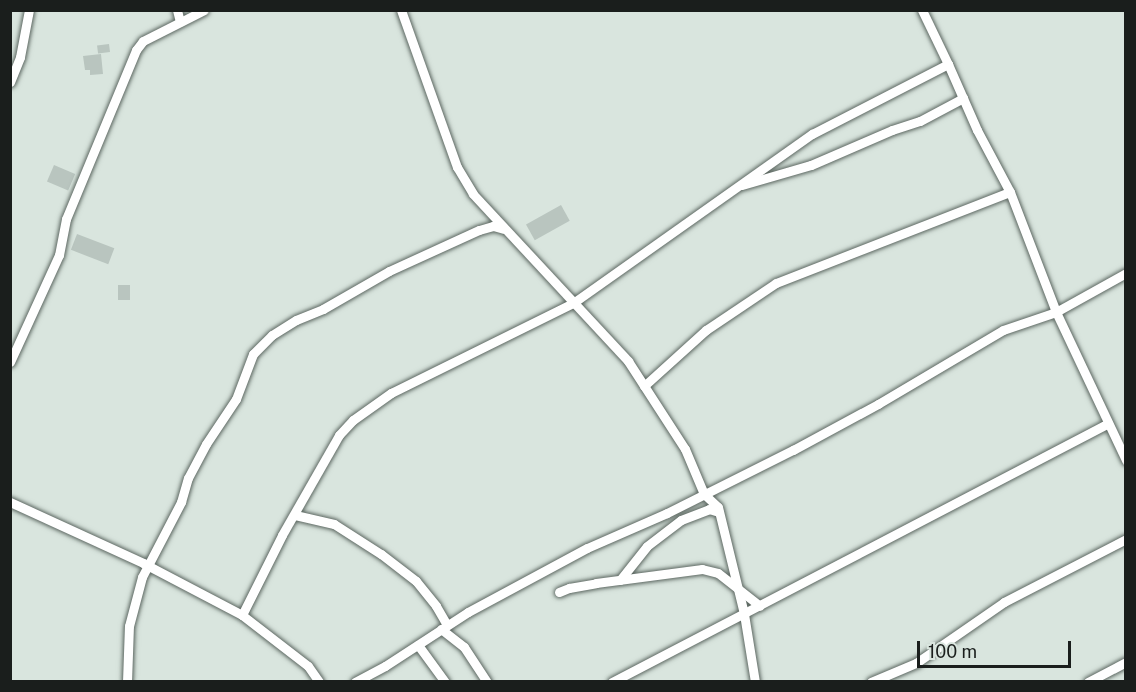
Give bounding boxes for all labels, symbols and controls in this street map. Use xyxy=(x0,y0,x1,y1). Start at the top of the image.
scale bar xyxy=(920,629,1074,667)
text: 100 m xyxy=(928,641,977,662)

